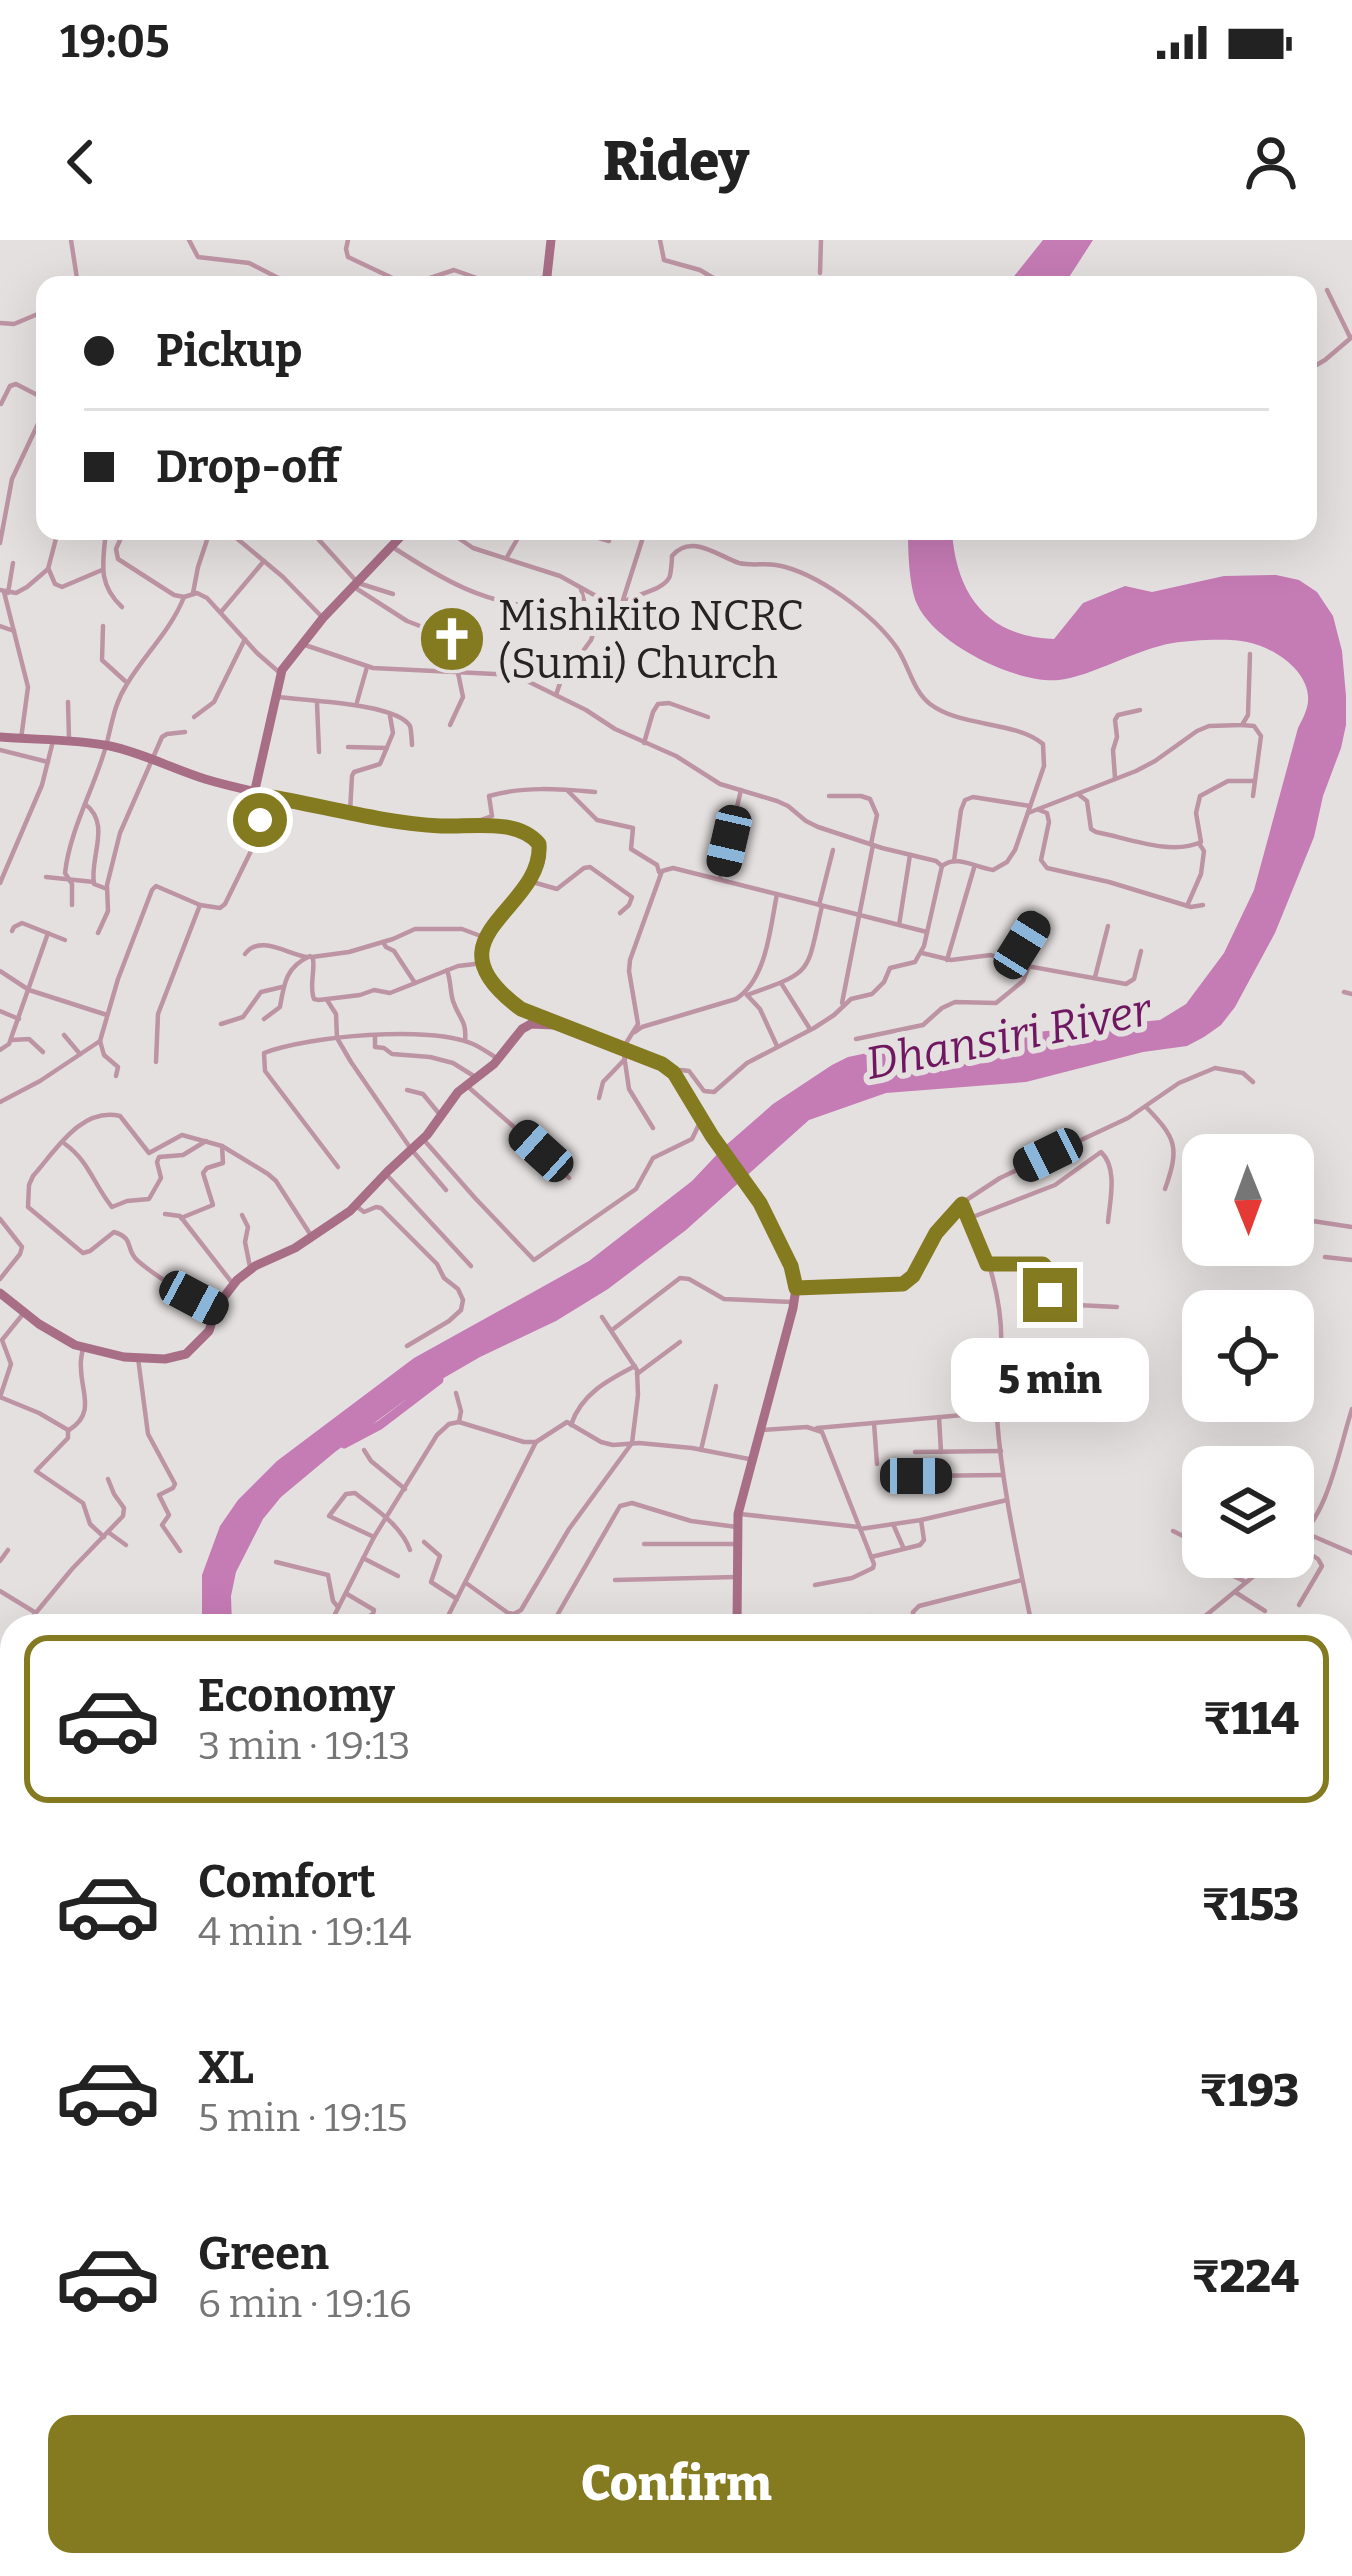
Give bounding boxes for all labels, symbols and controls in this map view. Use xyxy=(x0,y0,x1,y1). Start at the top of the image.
text: 19:05 xyxy=(60,15,170,69)
icon: back xyxy=(48,129,114,195)
icon: person xyxy=(1238,129,1304,195)
text: Ridey xyxy=(603,130,749,194)
text: Pickup xyxy=(156,324,302,378)
text: Drop-off xyxy=(156,440,340,494)
place label: Mishikito NCRC (Sumi) Church xyxy=(498,591,804,689)
church icon: Mishikito NCRC (Sumi) Church xyxy=(417,604,487,674)
route start xyxy=(233,793,287,847)
car xyxy=(703,802,755,880)
car xyxy=(988,905,1056,985)
water label: Dhansiri River xyxy=(861,983,1157,1091)
car xyxy=(502,1114,580,1188)
car xyxy=(1008,1123,1088,1187)
north arrow xyxy=(1182,1134,1314,1266)
map controls xyxy=(1182,1134,1314,1578)
car xyxy=(154,1265,234,1331)
route end xyxy=(1023,1268,1077,1322)
button: locate xyxy=(1182,1290,1314,1422)
callout: 5 min xyxy=(951,1337,1149,1421)
text: 5 min xyxy=(998,1357,1102,1403)
button: layers xyxy=(1182,1446,1314,1578)
car xyxy=(880,1458,952,1494)
icon: car xyxy=(54,1665,162,1773)
text: Economy xyxy=(198,1669,395,1723)
text: ₹114 xyxy=(1203,1692,1299,1746)
text: 3 min · 19:13 xyxy=(198,1723,410,1769)
icon: car xyxy=(54,1851,162,1959)
text: Comfort xyxy=(198,1855,376,1909)
text: ₹153 xyxy=(1202,1878,1299,1932)
text: 4 min · 19:14 xyxy=(198,1909,411,1955)
icon: car xyxy=(54,2037,162,2145)
text: XL xyxy=(198,2041,254,2095)
text: ₹193 xyxy=(1199,2064,1299,2118)
text: 5 min · 19:15 xyxy=(198,2095,408,2141)
icon: car xyxy=(54,2223,162,2331)
text: Green xyxy=(198,2227,329,2281)
text: ₹224 xyxy=(1192,2250,1299,2304)
text: 6 min · 19:16 xyxy=(198,2281,412,2327)
button: Confirm xyxy=(48,2415,1305,2553)

